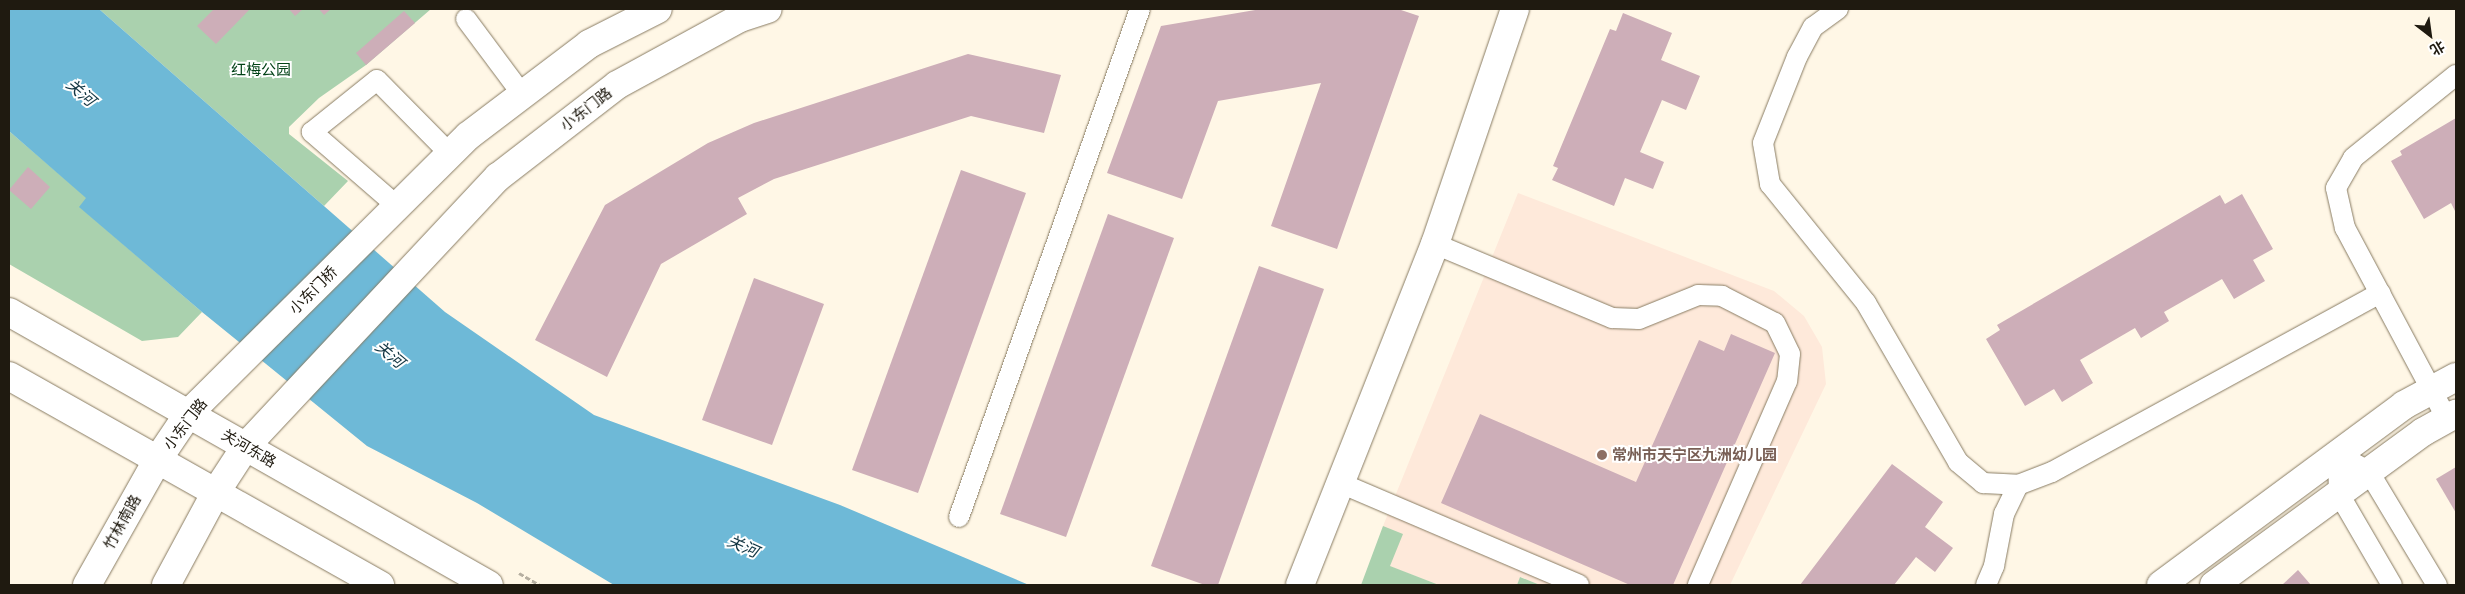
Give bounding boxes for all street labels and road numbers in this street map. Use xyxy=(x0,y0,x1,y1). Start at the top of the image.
street label: 小东门路 xyxy=(557,83,615,135)
street label: 小东门桥 xyxy=(285,262,341,318)
street label: 小东门路 xyxy=(159,395,211,453)
street label: 关河东路 xyxy=(219,425,279,471)
street label: 竹林南路 xyxy=(100,491,144,553)

